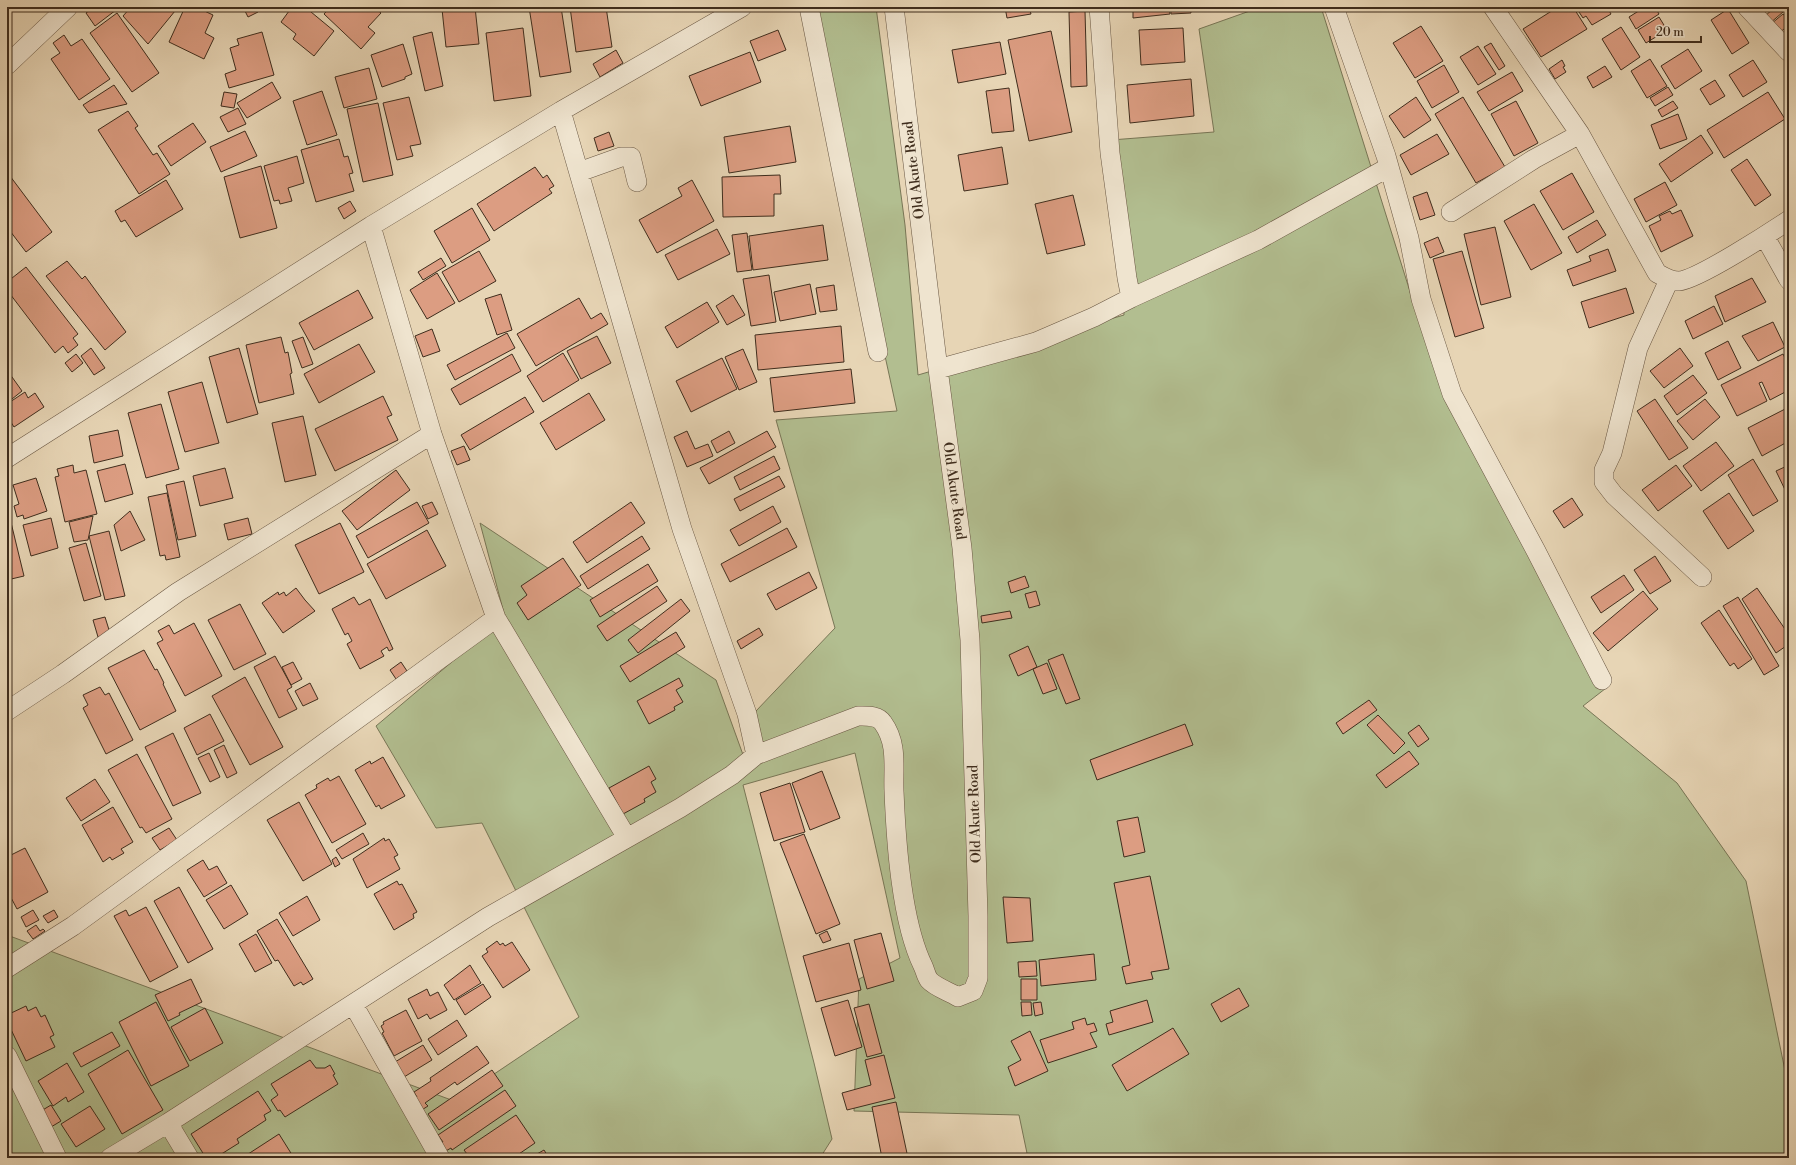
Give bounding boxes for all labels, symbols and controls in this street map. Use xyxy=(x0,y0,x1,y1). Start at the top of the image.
scale bar xyxy=(1650,18,1701,44)
text: 20 m xyxy=(1656,25,1684,40)
street label: Old Akute Road xyxy=(899,120,929,220)
street label: Old Akute Road xyxy=(938,441,970,541)
street label: Old Akute Road xyxy=(964,764,986,864)

